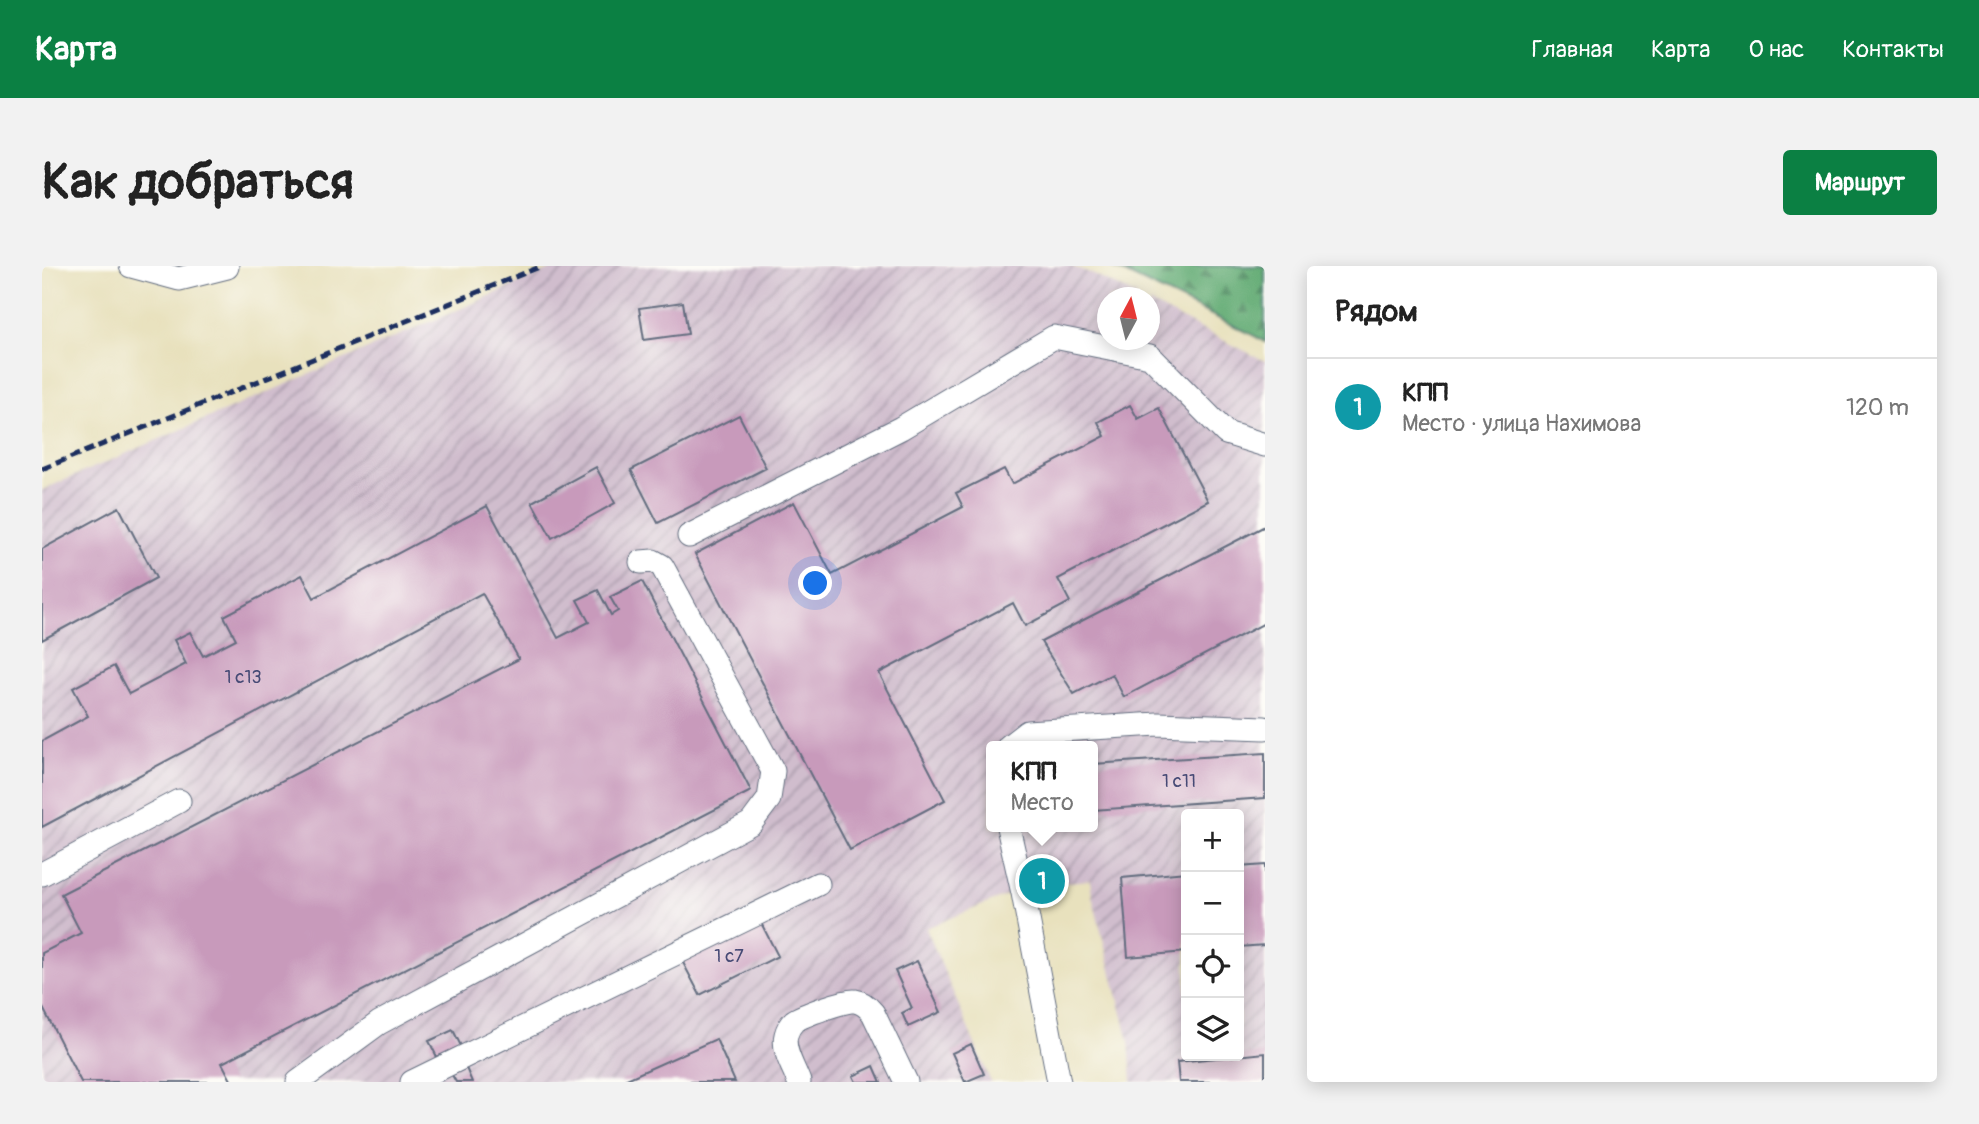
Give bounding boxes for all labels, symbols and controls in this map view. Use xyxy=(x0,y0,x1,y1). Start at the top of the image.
text: Карта xyxy=(35,29,117,70)
text: Главная xyxy=(1532,35,1613,64)
text: Карта xyxy=(1651,35,1711,64)
text: О нас xyxy=(1749,35,1804,64)
text: Контакты xyxy=(1842,35,1944,64)
button: Маршрут xyxy=(1783,150,1937,215)
text: Как добраться xyxy=(42,152,354,213)
north arrow xyxy=(1097,287,1160,350)
text: Рядом xyxy=(1335,293,1418,330)
text: КПП xyxy=(1402,377,1448,409)
text: 1 xyxy=(1354,393,1363,422)
text: 120 m xyxy=(1846,393,1909,422)
text: Место · улица Нахимова xyxy=(1402,409,1641,438)
your location xyxy=(798,566,832,600)
house number: 1 с13 xyxy=(224,666,262,689)
popup xyxy=(986,741,1098,832)
text: КПП xyxy=(1011,756,1057,788)
house number: 1 с11 xyxy=(1162,770,1196,793)
text: Место xyxy=(1011,788,1074,817)
map controls xyxy=(1181,809,1244,1061)
button: + xyxy=(1181,809,1244,872)
pin: 1 xyxy=(1019,855,1065,907)
button: − xyxy=(1181,872,1244,935)
button: locate xyxy=(1181,935,1244,998)
house number: 1 с7 xyxy=(714,945,744,968)
button: layers xyxy=(1181,998,1244,1061)

